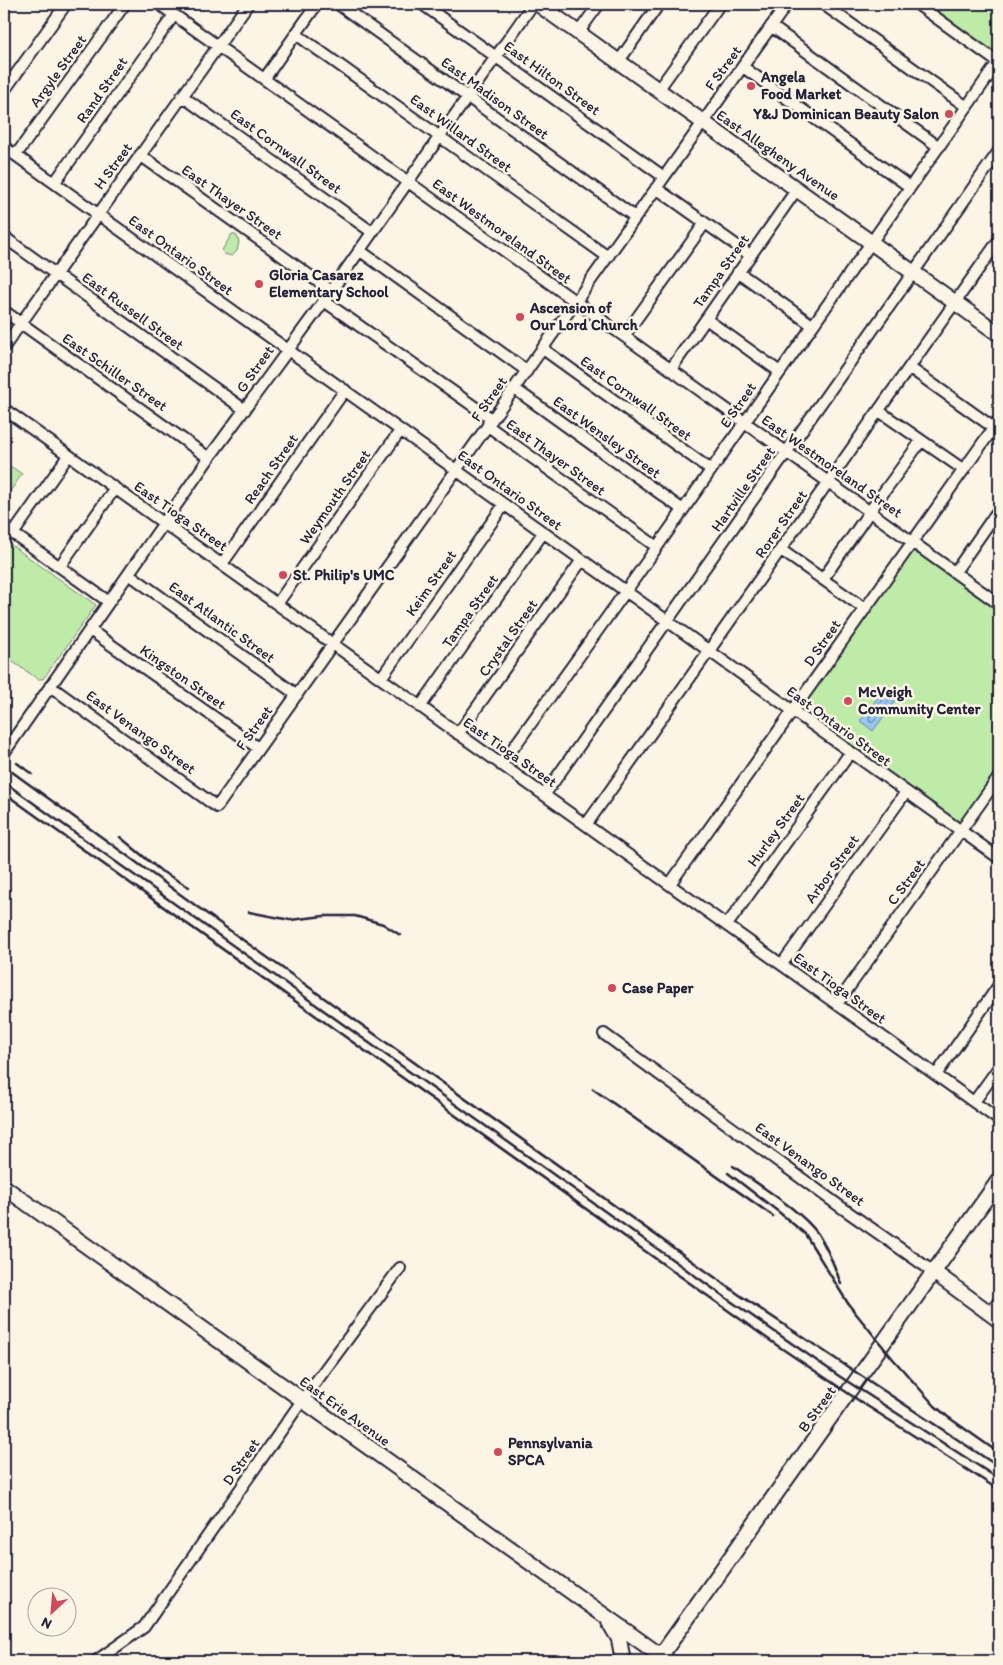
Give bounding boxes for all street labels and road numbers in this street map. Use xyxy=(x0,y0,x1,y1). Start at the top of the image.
street label: Argyle Street xyxy=(26,31,90,111)
street label: East Hilton Street xyxy=(500,37,604,119)
street label: F Street xyxy=(701,42,745,94)
street label: Rand Street xyxy=(73,53,132,127)
street label: East Madison Street xyxy=(438,53,553,143)
street label: East Willard Street xyxy=(407,90,516,176)
street label: East Cornwall Street xyxy=(227,105,345,198)
street label: East Allegheny Avenue xyxy=(713,106,843,204)
street label: H Street xyxy=(90,139,136,193)
street label: East Thayer Street xyxy=(178,161,286,244)
street label: East Westmoreland Street xyxy=(429,174,575,288)
street label: East Ontario Street xyxy=(125,211,237,299)
street label: Tampa Street xyxy=(689,230,753,311)
street label: East Russell Street xyxy=(79,268,188,354)
street label: East Schiller Street xyxy=(59,329,171,415)
street label: G Street xyxy=(232,342,278,396)
street label: East Cornwall Street xyxy=(577,352,695,445)
street label: F Street xyxy=(467,373,511,425)
street label: E Street xyxy=(716,379,760,431)
street label: East Wensley Street xyxy=(550,392,665,482)
street label: East Westmoreland Street xyxy=(758,411,906,522)
street label: East Thayer Street xyxy=(503,415,610,499)
street label: Reach Street xyxy=(240,430,302,508)
street label: Hartville Street xyxy=(707,443,779,535)
street label: Weymouth Street xyxy=(296,446,375,548)
street label: East Ontario Street xyxy=(454,446,566,534)
street label: East Tioga Street xyxy=(131,477,232,555)
street label: Rorer Street xyxy=(751,486,811,561)
street label: Keim Street xyxy=(402,546,461,620)
street label: Tampa Street xyxy=(438,570,502,651)
street label: East Atlantic Street xyxy=(165,577,279,667)
street label: Crystal Street xyxy=(475,596,541,680)
street label: D Street xyxy=(799,616,845,670)
street label: Kingston Street xyxy=(137,641,230,714)
street label: East Ontario Street xyxy=(783,682,895,770)
street label: East Venango Street xyxy=(83,686,200,778)
street label: F Street xyxy=(232,702,276,754)
street label: East Tioga Street xyxy=(460,713,561,791)
street label: Hurley Street xyxy=(743,790,809,870)
street label: Arbor Street xyxy=(801,831,863,907)
street label: C Street xyxy=(883,855,929,909)
street label: East Tioga Street xyxy=(790,948,890,1028)
street label: East Venango Street xyxy=(752,1118,869,1210)
street label: East Erie Avenue xyxy=(296,1372,394,1450)
street label: B Street xyxy=(794,1382,840,1436)
street label: D Street xyxy=(218,1435,264,1489)

